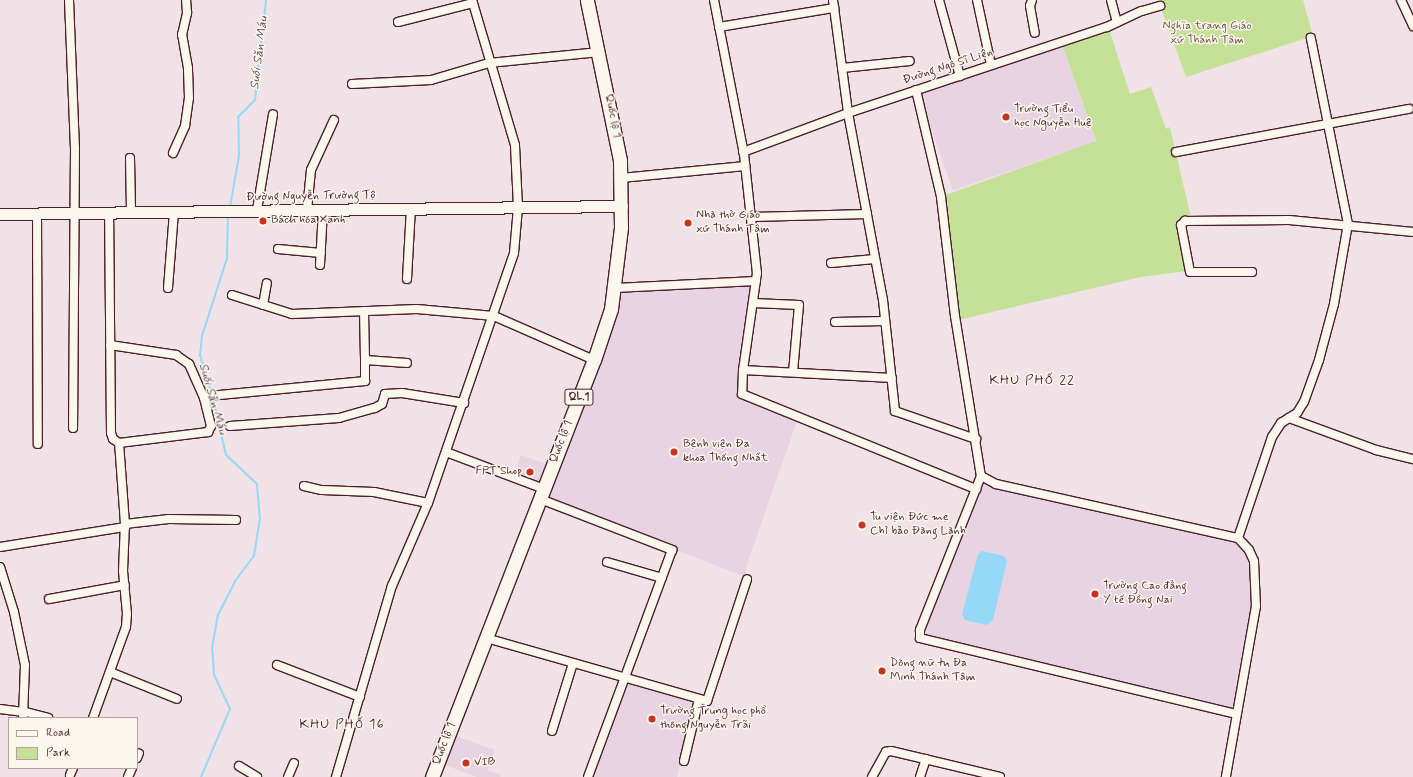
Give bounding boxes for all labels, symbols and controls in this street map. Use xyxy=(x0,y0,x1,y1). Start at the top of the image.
water label: Suối Săn Máu xyxy=(248,16,272,90)
park label: Nghĩa trang Giáo xứ Thánh Tâm xyxy=(1162,20,1252,48)
street label: Đường Ngô Sĩ Liên xyxy=(901,46,995,88)
street label: Quốc lộ 1 xyxy=(601,93,623,139)
place label: Trường Tiểu học Nguyễn Huệ xyxy=(1014,103,1092,131)
marker: Trường Tiểu học Nguyễn Huệ xyxy=(1001,112,1011,122)
street label: Đường Nguyễn Trường Tộ xyxy=(248,189,374,205)
place label: Nhà thờ Giáo xứ Thánh Tâm xyxy=(696,209,769,237)
place label: Bách hóa Xanh xyxy=(271,214,346,228)
marker: Bách hóa Xanh xyxy=(258,216,268,226)
marker: Nhà thờ Giáo xứ Thánh Tâm xyxy=(683,218,693,228)
water label: Suối Săn Máu xyxy=(194,362,230,436)
district label: KHU PHỐ 22 xyxy=(990,372,1074,388)
road number: QL.1 xyxy=(564,388,594,406)
street label: Quốc lộ 1 xyxy=(547,419,577,465)
place label: Bệnh viện Đa khoa Thống Nhất xyxy=(683,438,768,466)
marker: Bệnh viện Đa khoa Thống Nhất xyxy=(668,446,680,458)
place label: FPT Shop xyxy=(476,465,522,479)
marker: FPT Shop xyxy=(525,467,535,477)
place label: Tu viện Đức mẹ Chỉ bảo Đàng Lành xyxy=(870,511,966,539)
marker: Tu viện Đức mẹ Chỉ bảo Đàng Lành xyxy=(857,520,867,530)
place label: Trường Cao đẳng Y tế Đồng Nai xyxy=(1103,580,1188,608)
marker: Trường Cao đẳng Y tế Đồng Nai xyxy=(1090,589,1100,599)
place label: Dòng nữ tu Đa Minh Thánh Tâm xyxy=(890,657,974,685)
marker: Dòng nữ tu Đa Minh Thánh Tâm xyxy=(877,666,887,676)
place label: Trường Trung học phổ thông Nguyễn Trãi xyxy=(660,705,767,733)
marker: Trường Trung học phổ thông Nguyễn Trãi xyxy=(647,714,657,724)
district label: KHU PHỐ 16 xyxy=(300,716,384,732)
legend xyxy=(8,717,138,769)
street label: Quốc lộ 1 xyxy=(430,721,460,767)
text: Road xyxy=(46,725,70,741)
text: Park xyxy=(46,745,70,761)
place label: VIB xyxy=(474,756,495,770)
marker: VIB xyxy=(461,758,471,768)

